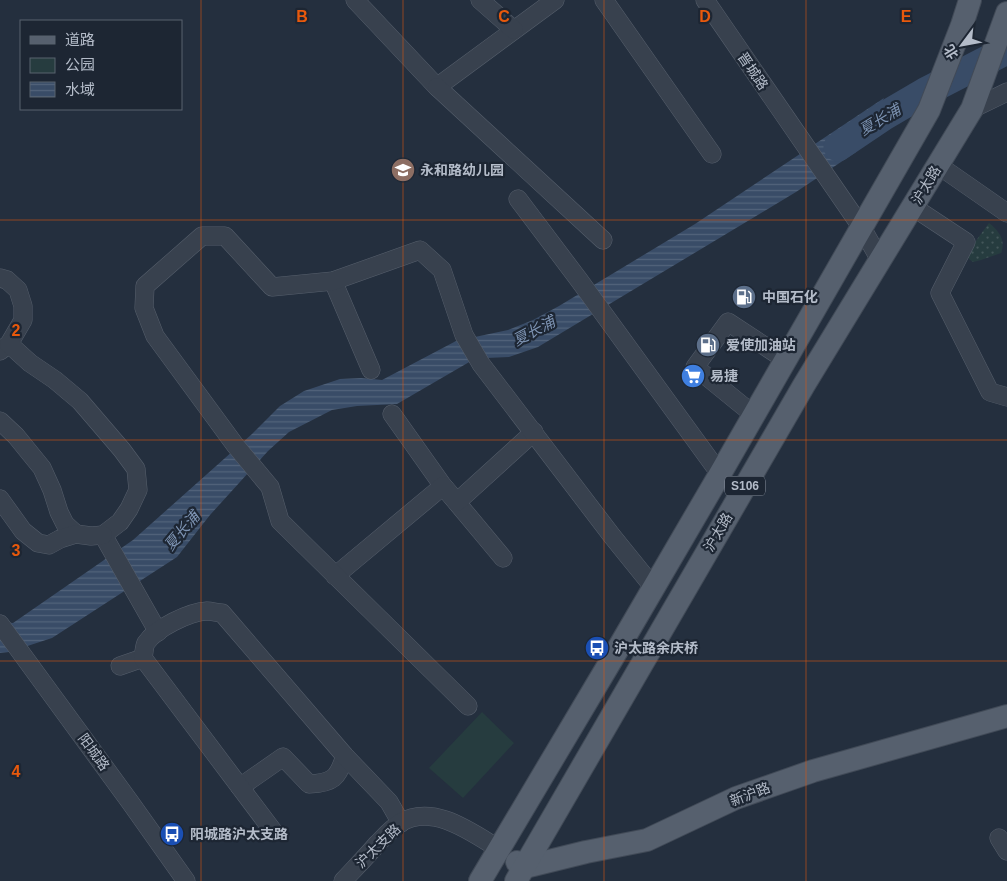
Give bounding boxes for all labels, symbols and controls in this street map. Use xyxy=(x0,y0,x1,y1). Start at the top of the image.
text: B xyxy=(296,8,308,25)
text: C xyxy=(498,8,510,25)
text: D xyxy=(699,8,711,25)
text: E xyxy=(901,8,912,25)
legend xyxy=(20,20,182,110)
north arrow xyxy=(937,20,987,70)
text: 道路 xyxy=(65,31,95,48)
text: 北 xyxy=(940,42,961,62)
street label: 晋城路 xyxy=(735,49,771,93)
text: 公园 xyxy=(65,56,95,73)
text: 水域 xyxy=(65,81,95,98)
water label: 夏长浦 xyxy=(856,100,905,138)
school or university icon: 永和路幼儿园 xyxy=(390,157,416,183)
place label: 永和路幼儿园 xyxy=(420,162,504,178)
street label: 沪太路 xyxy=(908,163,944,207)
fuel station icon: 中国石化 xyxy=(731,284,757,310)
place label: 中国石化 xyxy=(762,289,818,305)
water label: 夏长浦 xyxy=(510,312,559,349)
text: 2 xyxy=(12,322,21,339)
fuel station icon: 爱使加油站 xyxy=(695,332,721,358)
place label: 爱使加油站 xyxy=(726,337,796,353)
supermarket icon: 易捷 xyxy=(680,363,706,389)
place label: 易捷 xyxy=(710,368,738,384)
road number: S106 xyxy=(725,476,765,496)
water label: 夏长浦 xyxy=(161,506,204,553)
street label: 沪太路 xyxy=(701,510,735,554)
text: 3 xyxy=(12,542,21,559)
bus stop icon: 沪太路余庆桥 xyxy=(584,635,610,661)
place label: 沪太路余庆桥 xyxy=(614,640,698,656)
street label: 阳城路 xyxy=(75,730,113,774)
text: 4 xyxy=(12,763,21,780)
street label: 新沪路 xyxy=(728,779,772,809)
bus stop icon: 阳城路沪太支路 xyxy=(159,821,185,847)
street label: 沪太支路 xyxy=(352,821,404,871)
place label: 阳城路沪太支路 xyxy=(190,826,288,842)

